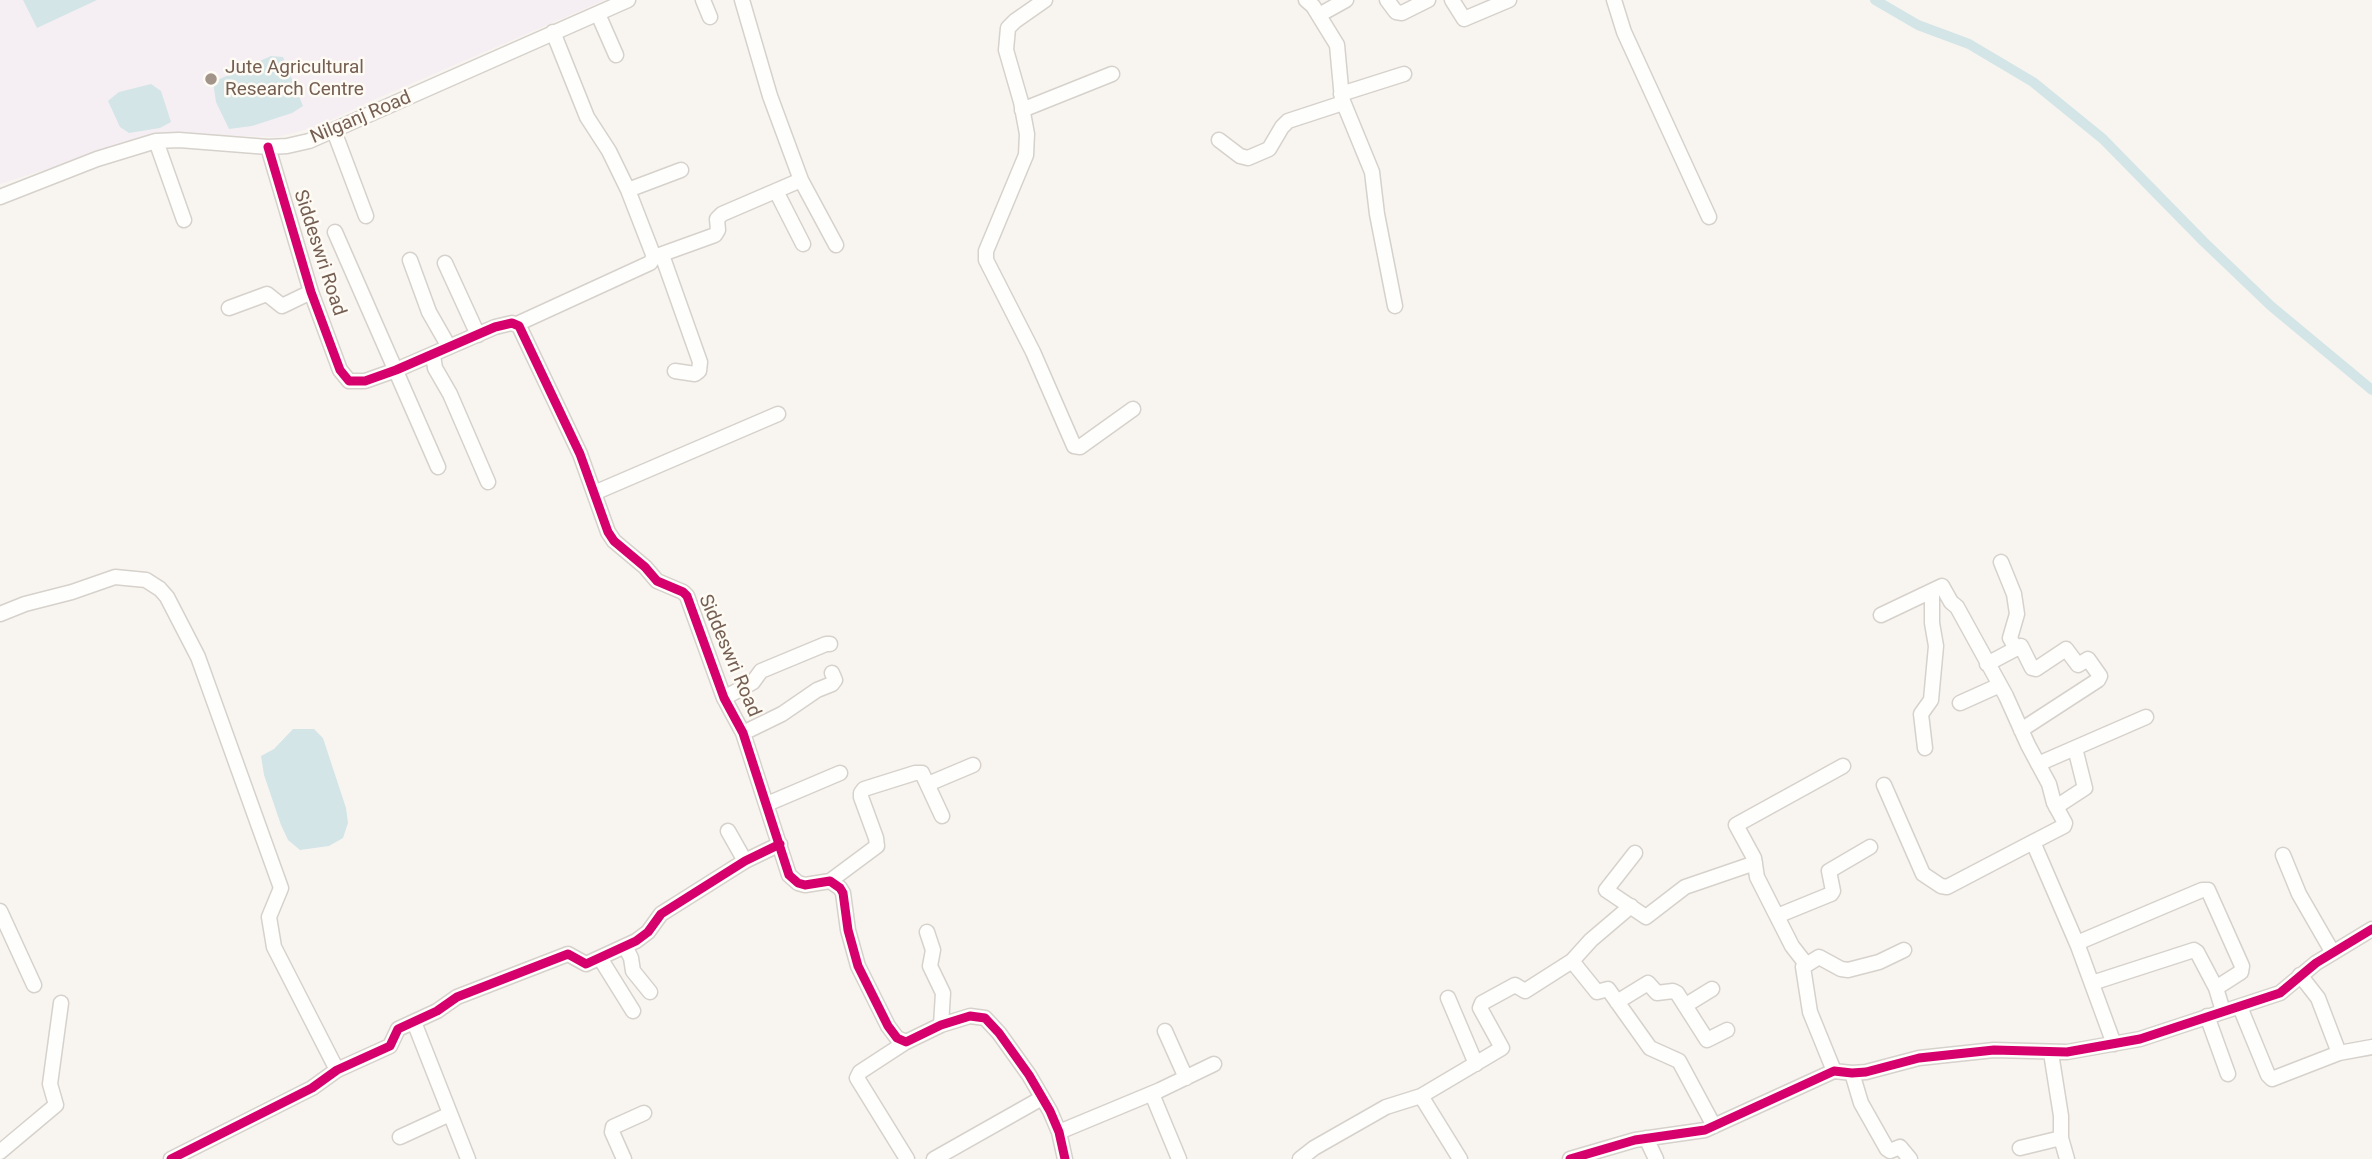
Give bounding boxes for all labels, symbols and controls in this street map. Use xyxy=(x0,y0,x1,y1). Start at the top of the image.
place label: Jute Agricultural Research Centre xyxy=(225,57,364,101)
marker: Jute Agricultural Research Centre xyxy=(203,71,219,87)
street label: Nilganj Road xyxy=(307,87,415,149)
street label: Siddeswri Road xyxy=(288,187,350,319)
street label: Siddeswri Road xyxy=(693,591,765,721)

